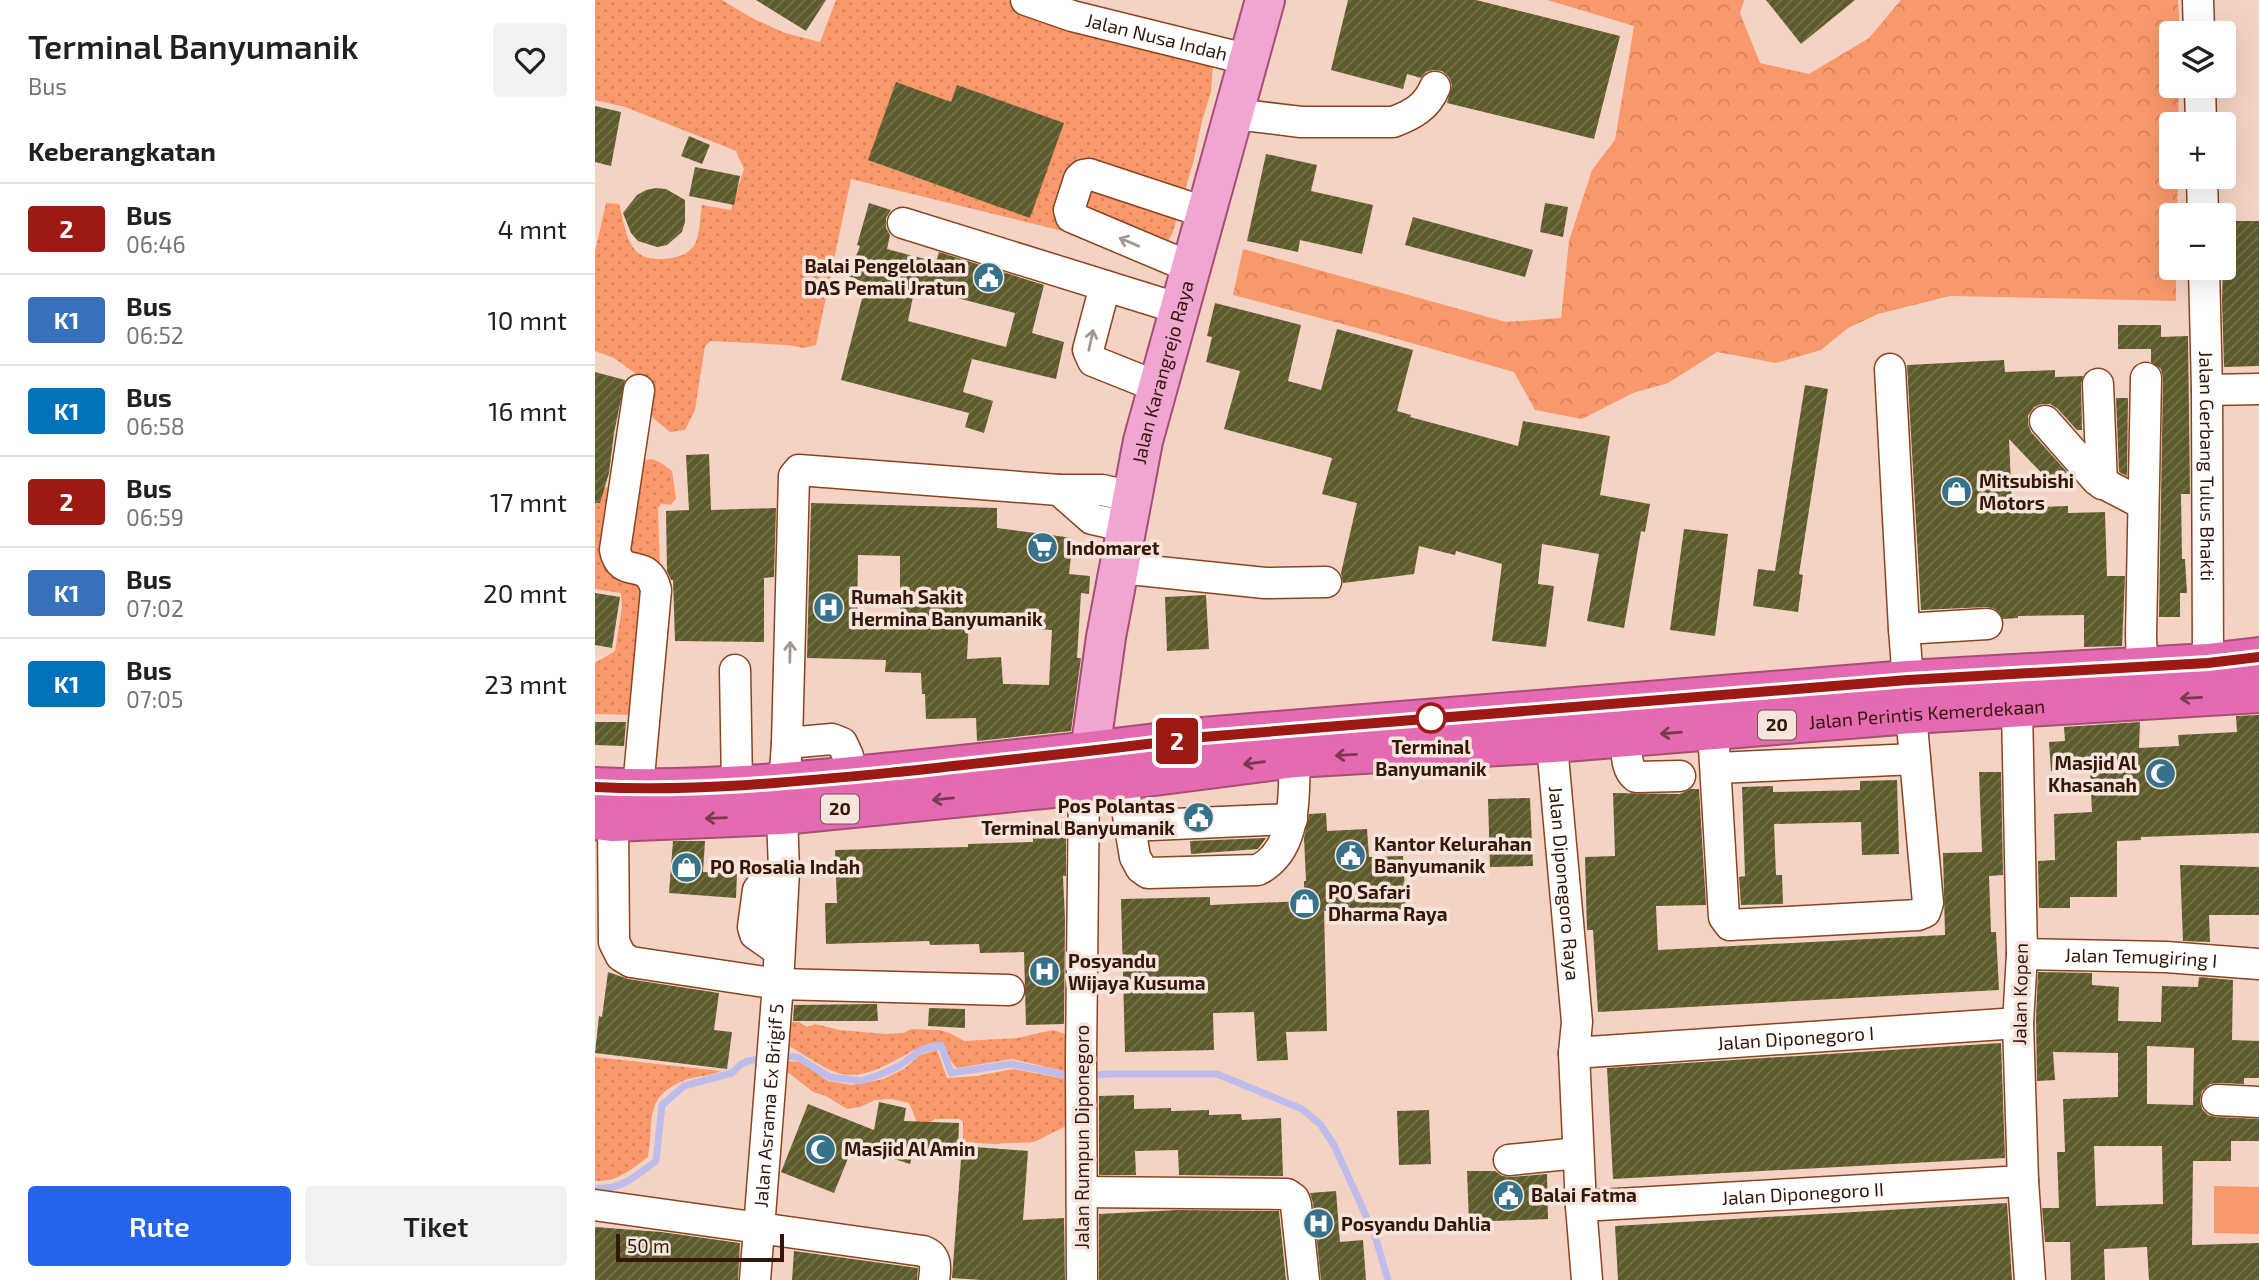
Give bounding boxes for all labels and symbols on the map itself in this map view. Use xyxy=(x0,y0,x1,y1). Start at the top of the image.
street label: Jalan Nusa Indah xyxy=(1084,8,1230,65)
one-way arrow xyxy=(1119,234,1140,247)
place label: Balai Pengelolaan DAS Pemali Jratun xyxy=(804,254,966,299)
public building icon: Balai Pengelolaan DAS Pemali Jratun xyxy=(972,260,1006,294)
street label: Jalan Karangrejo Raya xyxy=(1127,278,1198,466)
one-way arrow xyxy=(1084,329,1098,352)
street label: Jalan Gerbang Tulus Bhakti xyxy=(2195,351,2220,581)
place label: Mitsubishi Motors xyxy=(1979,469,2074,514)
shop icon: Mitsubishi Motors xyxy=(1939,475,1973,509)
supermarket icon: Indomaret xyxy=(1026,531,1060,565)
place label: Indomaret xyxy=(1066,536,1160,559)
place label: Rumah Sakit Hermina Banyumanik xyxy=(851,585,1043,631)
hospital icon: Rumah Sakit Hermina Banyumanik xyxy=(811,591,845,625)
one-way arrow xyxy=(783,641,796,664)
one-way arrow xyxy=(2180,692,2203,705)
street label: Jalan Perintis Kemerdekaan xyxy=(1808,694,2046,733)
marker: Terminal Banyumanik xyxy=(1416,703,1446,733)
road number: 20 xyxy=(1758,710,1796,740)
line badge: 2 xyxy=(1154,718,1200,764)
one-way arrow xyxy=(1660,727,1682,740)
place label: Terminal Banyumanik xyxy=(1375,735,1487,781)
one-way arrow xyxy=(1335,749,1358,762)
place label: Masjid Al Khasanah xyxy=(2048,751,2138,796)
one-way arrow xyxy=(1243,757,1265,770)
mosque icon: Masjid Al Khasanah xyxy=(2143,757,2177,791)
street label: Jalan Diponegoro Raya xyxy=(1545,785,1585,981)
one-way arrow xyxy=(932,793,955,806)
road number: 20 xyxy=(821,794,859,824)
place label: Pos Polantas Terminal Banyumanik xyxy=(981,794,1175,840)
public building icon: Pos Polantas Terminal Banyumanik xyxy=(1181,800,1215,834)
one-way arrow xyxy=(705,811,728,824)
place label: Kantor Kelurahan Banyumanik xyxy=(1374,832,1532,878)
public building icon: Kantor Kelurahan Banyumanik xyxy=(1334,838,1368,872)
shop icon: PO Rosalia Indah xyxy=(670,850,704,884)
place label: PO Rosalia Indah xyxy=(710,855,860,878)
place label: PO Safari Dharma Raya xyxy=(1328,880,1448,926)
shop icon: PO Safari Dharma Raya xyxy=(1288,886,1322,920)
street label: Jalan Kopen xyxy=(2007,943,2032,1045)
street label: Jalan Temugiring I xyxy=(2064,943,2218,972)
place label: Posyandu Wijaya Kusuma xyxy=(1068,949,1206,995)
hospital icon: Posyandu Wijaya Kusuma xyxy=(1028,955,1062,989)
street label: Jalan Asrama Ex Brigif 5 xyxy=(749,1003,787,1208)
street label: Jalan Diponegoro I xyxy=(1716,1021,1875,1054)
street label: Jalan Rumpun Diponegoro xyxy=(1070,1025,1093,1249)
mosque icon: Masjid Al Amin xyxy=(804,1132,838,1166)
place label: Masjid Al Amin xyxy=(844,1137,976,1160)
street label: Jalan Diponegoro II xyxy=(1721,1177,1884,1209)
public building icon: Balai Fatma xyxy=(1491,1178,1525,1212)
place label: Balai Fatma xyxy=(1531,1183,1637,1206)
hospital icon: Posyandu Dahlia xyxy=(1301,1207,1335,1241)
place label: Posyandu Dahlia xyxy=(1341,1212,1491,1236)
scale bar xyxy=(616,1231,784,1263)

